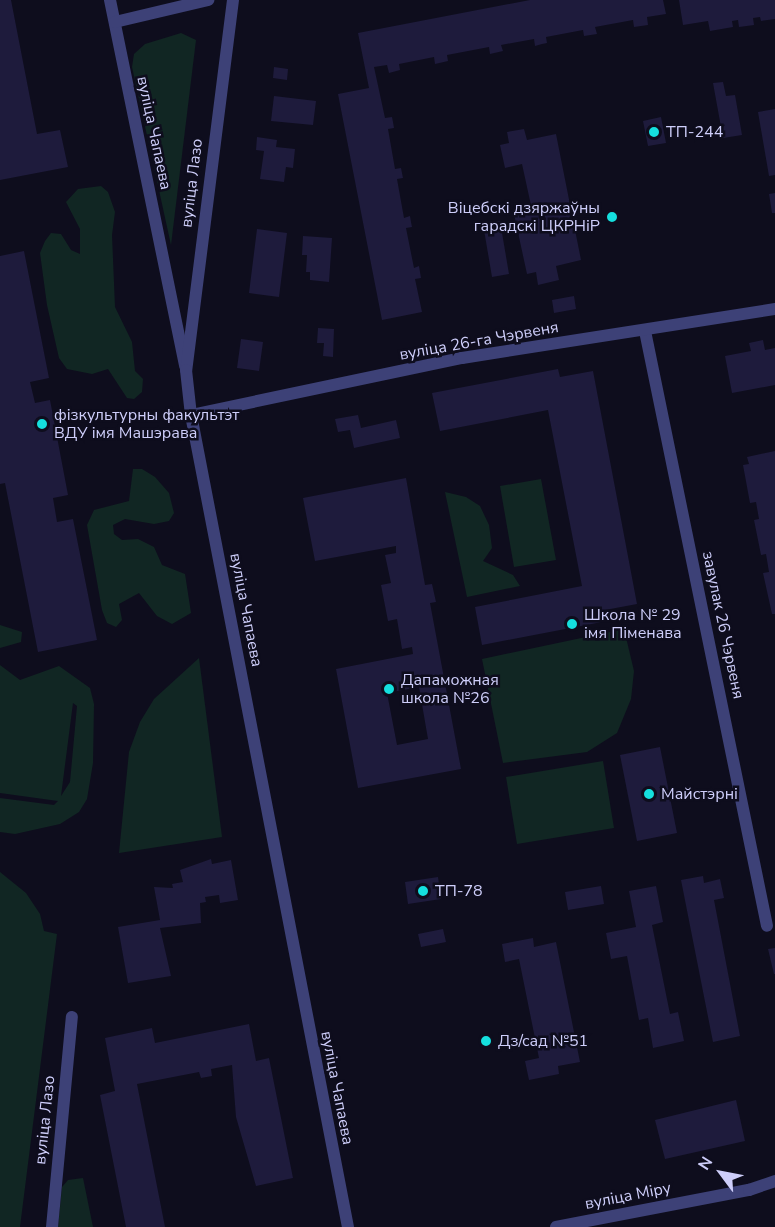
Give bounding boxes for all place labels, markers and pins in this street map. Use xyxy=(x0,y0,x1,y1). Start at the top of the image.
place label: ТП-244 xyxy=(666,122,723,142)
marker: ТП-244 xyxy=(647,125,661,139)
place label: Віцебскі дзяржаўны гарадскі ЦКРНіР xyxy=(448,198,600,236)
marker: Віцебскі дзяржаўны гарадскі ЦКРНіР xyxy=(605,210,619,224)
place label: фізкультурны факультэт ВДУ імя Машэрава xyxy=(54,405,239,443)
marker: фізкультурны факультэт ВДУ імя Машэрава xyxy=(35,417,49,431)
place label: Школа № 29 імя Піменава xyxy=(584,605,682,643)
marker: Школа № 29 імя Піменава xyxy=(565,617,579,631)
place label: Дапаможная школа №26 xyxy=(401,670,499,708)
marker: Дапаможная школа №26 xyxy=(382,682,396,696)
place label: Майстэрні xyxy=(661,784,738,804)
marker: Майстэрні xyxy=(642,787,656,801)
place label: ТП-78 xyxy=(435,881,483,901)
marker: ТП-78 xyxy=(416,884,430,898)
place label: Дз/сад №51 xyxy=(498,1031,588,1051)
marker: Дз/сад №51 xyxy=(479,1034,493,1048)

